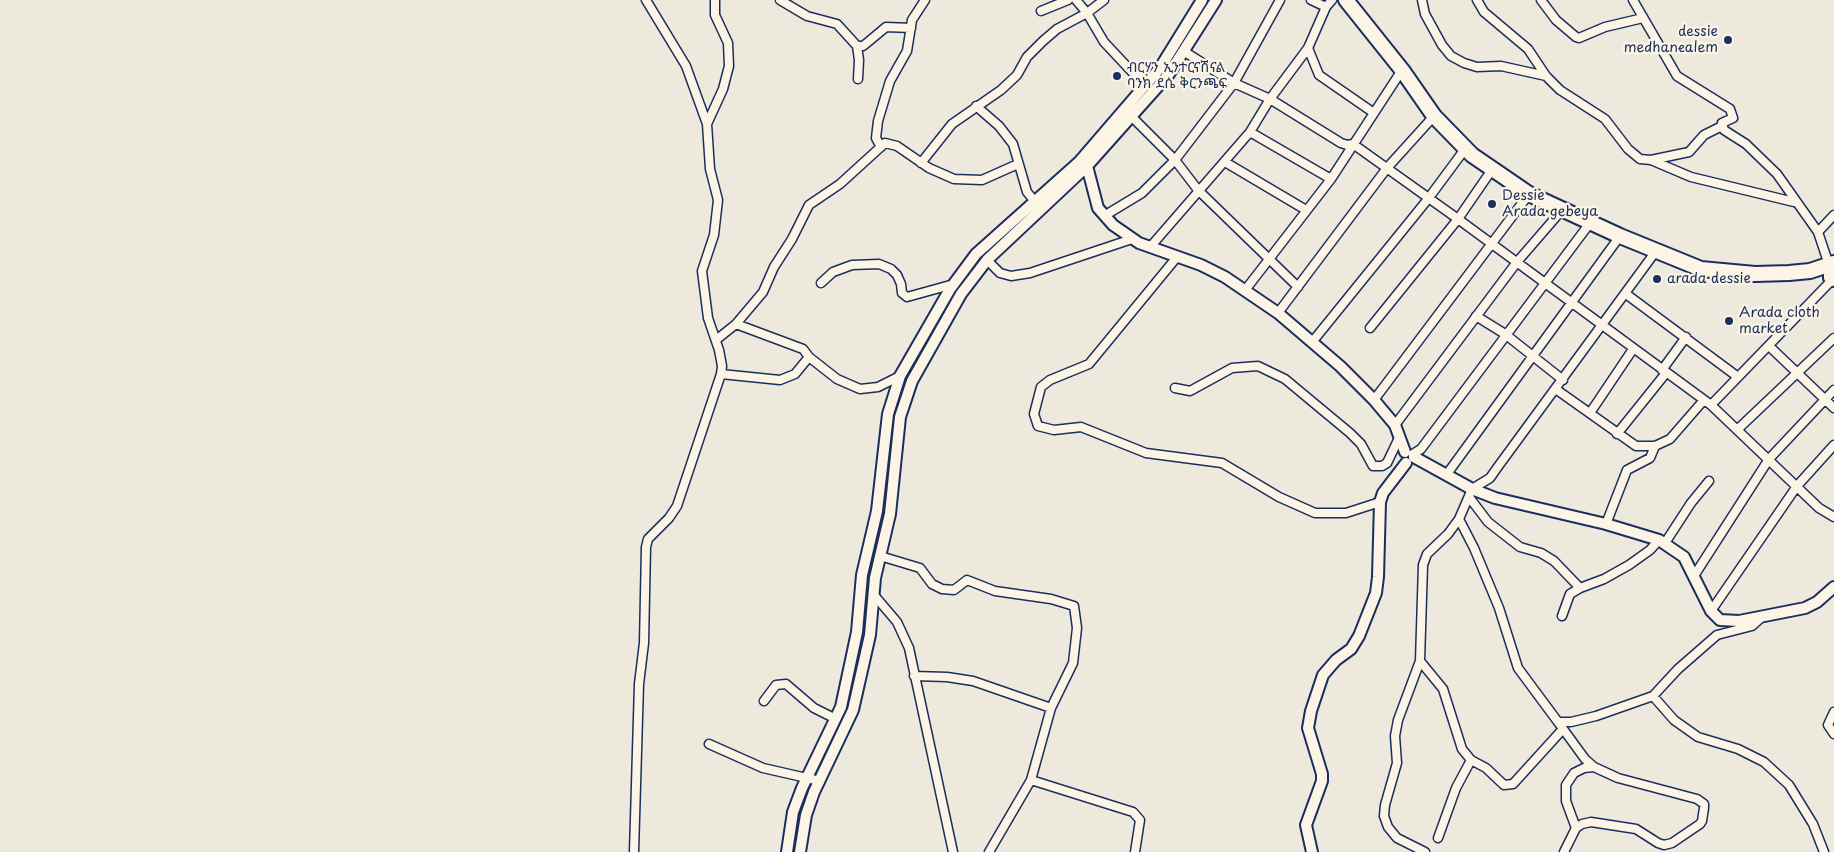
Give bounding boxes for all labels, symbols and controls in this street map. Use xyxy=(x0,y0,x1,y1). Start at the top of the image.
place label: dessie medhanealem xyxy=(1624,24,1718,56)
marker: dessie medhanealem xyxy=(1722,34,1734,46)
place label: ብርሃን ኢንተርናሽናል ባንክ ደሴ ቅርንጫፍ xyxy=(1127,60,1227,92)
marker: ብርሃን ኢንተርናሽናል ባንክ ደሴ ቅርንጫፍ xyxy=(1111,70,1123,82)
place label: Dessie Arada gebeya xyxy=(1502,188,1598,220)
marker: Dessie Arada gebeya xyxy=(1486,198,1498,210)
place label: arada dessie xyxy=(1667,271,1751,287)
marker: arada dessie xyxy=(1651,273,1663,285)
place label: Arada cloth market xyxy=(1739,305,1820,338)
marker: Arada cloth market xyxy=(1723,315,1735,327)

